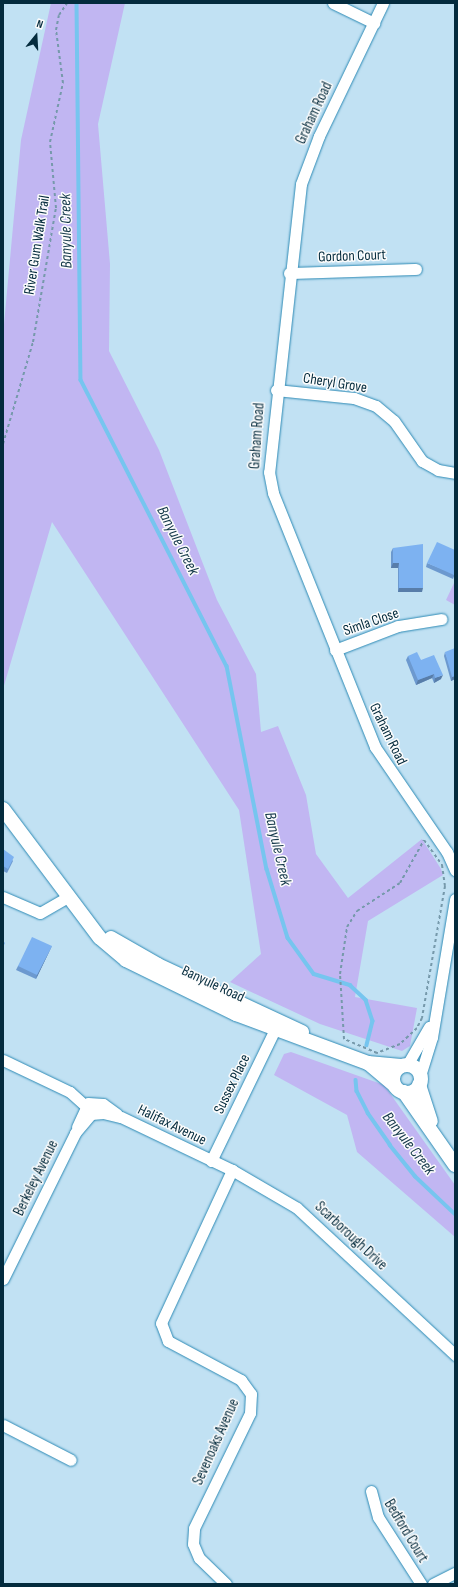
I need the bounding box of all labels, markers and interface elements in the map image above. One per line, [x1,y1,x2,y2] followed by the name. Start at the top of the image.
[16,16,56,56] north arrow
[35,17,45,31] text: N
[292,79,336,147] street label: Graham Road
[20,194,54,296] street label: River Gum Walk Trail
[57,194,77,268] water label: Banyule Creek
[318,246,386,266] street label: Gordon Court
[302,369,368,397] street label: Cheryl Grove
[246,402,268,470] street label: Graham Road
[151,503,203,579] water label: Banyule Creek
[341,604,401,640] street label: Simla Close
[365,700,411,768] street label: Graham Road
[259,810,295,888] water label: Banyule Creek
[179,962,247,1006] street label: Banyule Road
[210,1051,254,1117] street label: Sussex Place
[135,1101,209,1149] street label: Halifax Avenue
[377,1109,439,1179] water label: Banyule Creek
[10,1137,62,1219] street label: Berkeley Avenue
[311,1198,391,1274] street label: Scarborough Drive
[189,1396,243,1488] street label: Sevenoaks Avenue
[380,1496,432,1566] street label: Bedford Court

